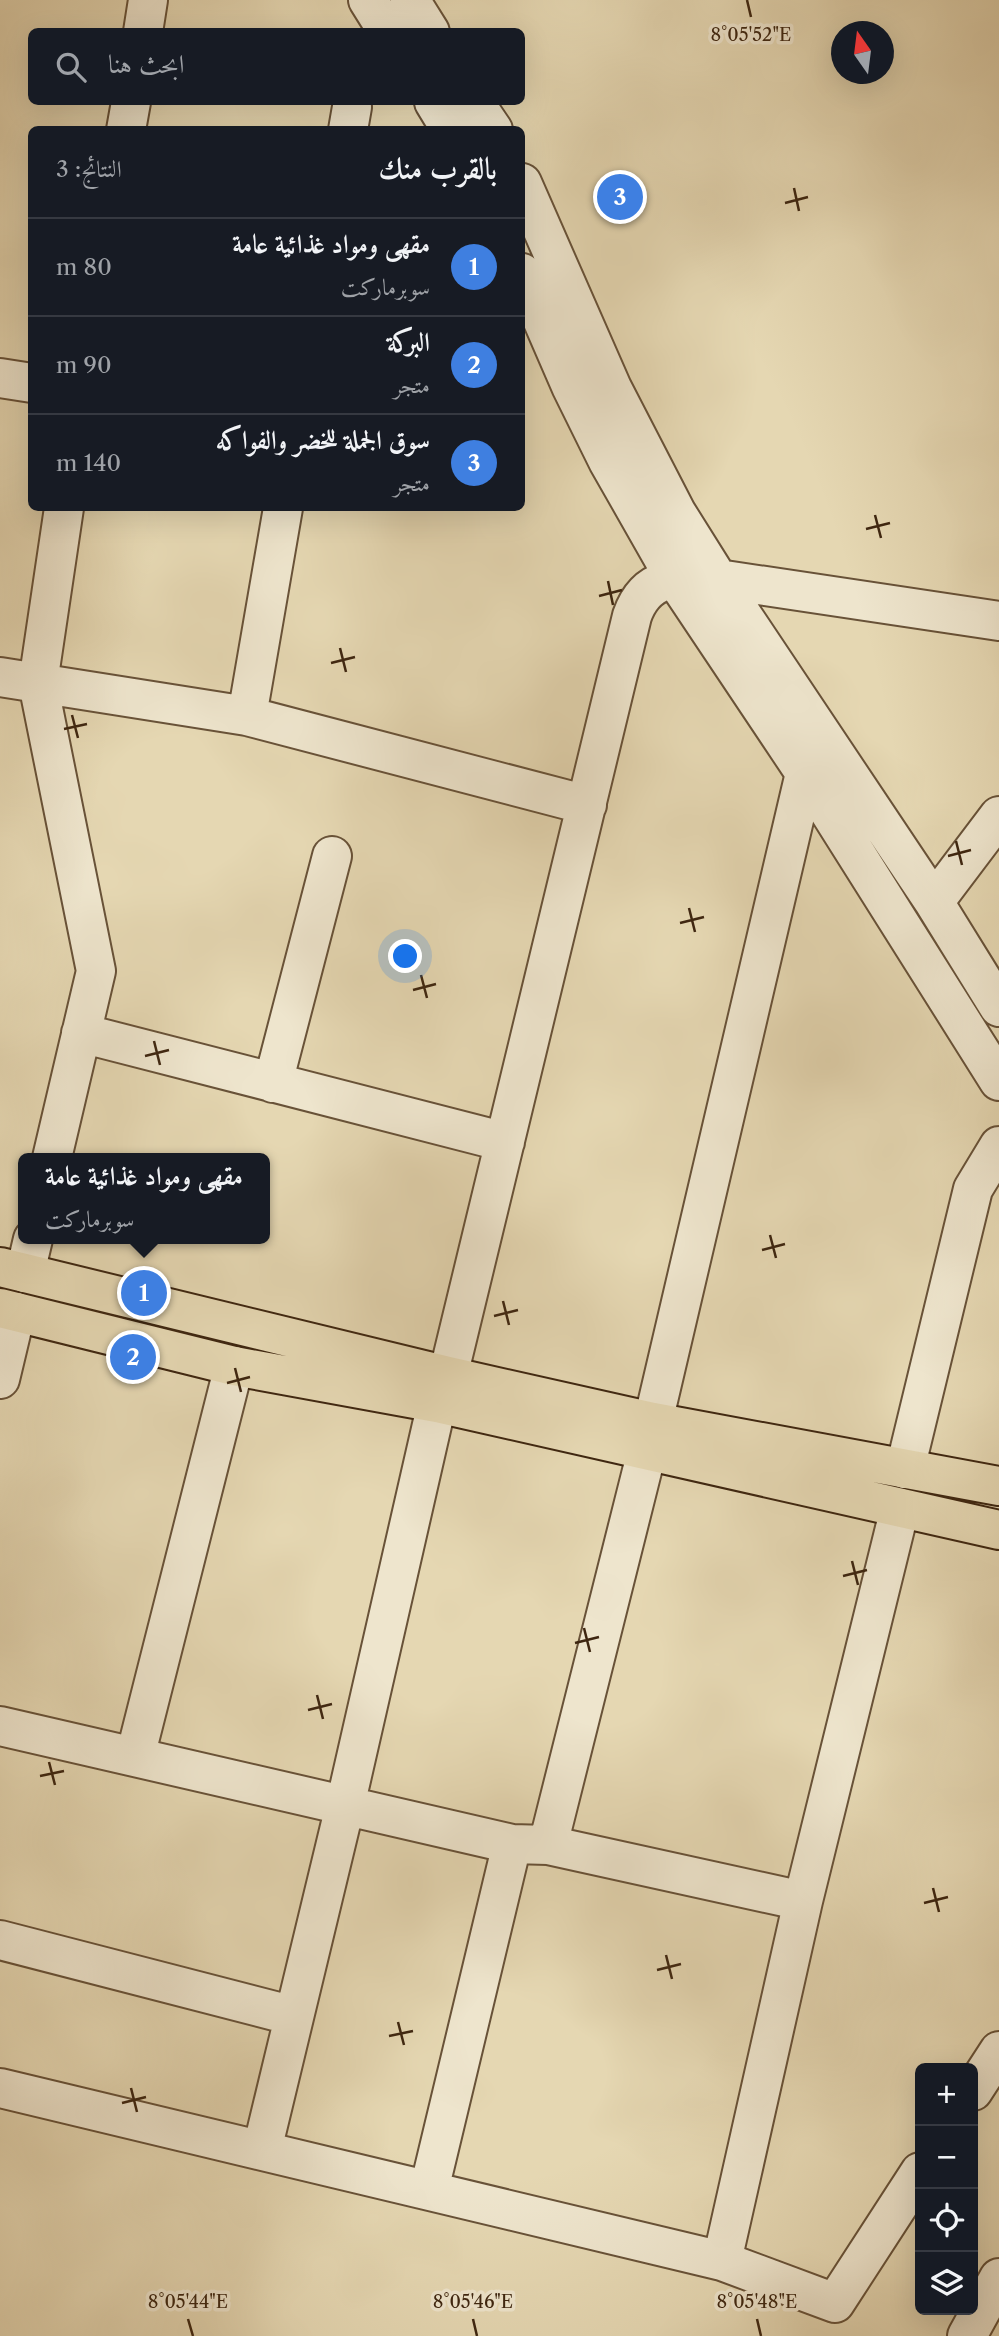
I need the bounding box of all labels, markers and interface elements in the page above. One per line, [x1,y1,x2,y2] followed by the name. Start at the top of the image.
[831,21,894,84] north arrow
[711,24,791,46] text: 8°05'52"E
[28,28,525,105] search box
[52,48,90,86] icon: search
[108,48,184,80] text: ابحث هنا
[379,150,497,187] text: بالقرب منك
[56,155,122,183] text: النتائج: 3
[597,171,643,223] pin: 3
[232,228,430,260] text: مقهى ومواد غذائية عامة
[56,253,112,281] text: 80 m
[469,253,479,281] text: 1
[341,273,430,301] text: سوبرماركت
[387,326,430,358] text: البركة
[56,351,112,379] text: 90 m
[467,351,481,379] text: 2
[394,371,430,399] text: متجر
[216,424,430,456] text: سوق الجملة للخضر والفواكه
[56,449,121,477] text: 140 m
[468,449,481,477] text: 3
[394,469,430,497] text: متجر
[388,939,422,973] your location
[18,1153,270,1244] popup
[45,1160,243,1192] text: مقهى ومواد غذائية عامة
[45,1205,134,1233] text: سوبرماركت
[121,1267,167,1319] pin: 1
[110,1331,156,1383] pin: 2
[915,2063,978,2315] map controls
[915,2063,978,2126] button: +
[915,2126,978,2189] button: −
[915,2189,978,2252] button: locate
[915,2252,978,2315] button: layers
[148,2291,228,2313] text: 8°05'44"E
[433,2291,513,2313] text: 8°05'46"E
[717,2291,797,2313] text: 8°05'48"E

